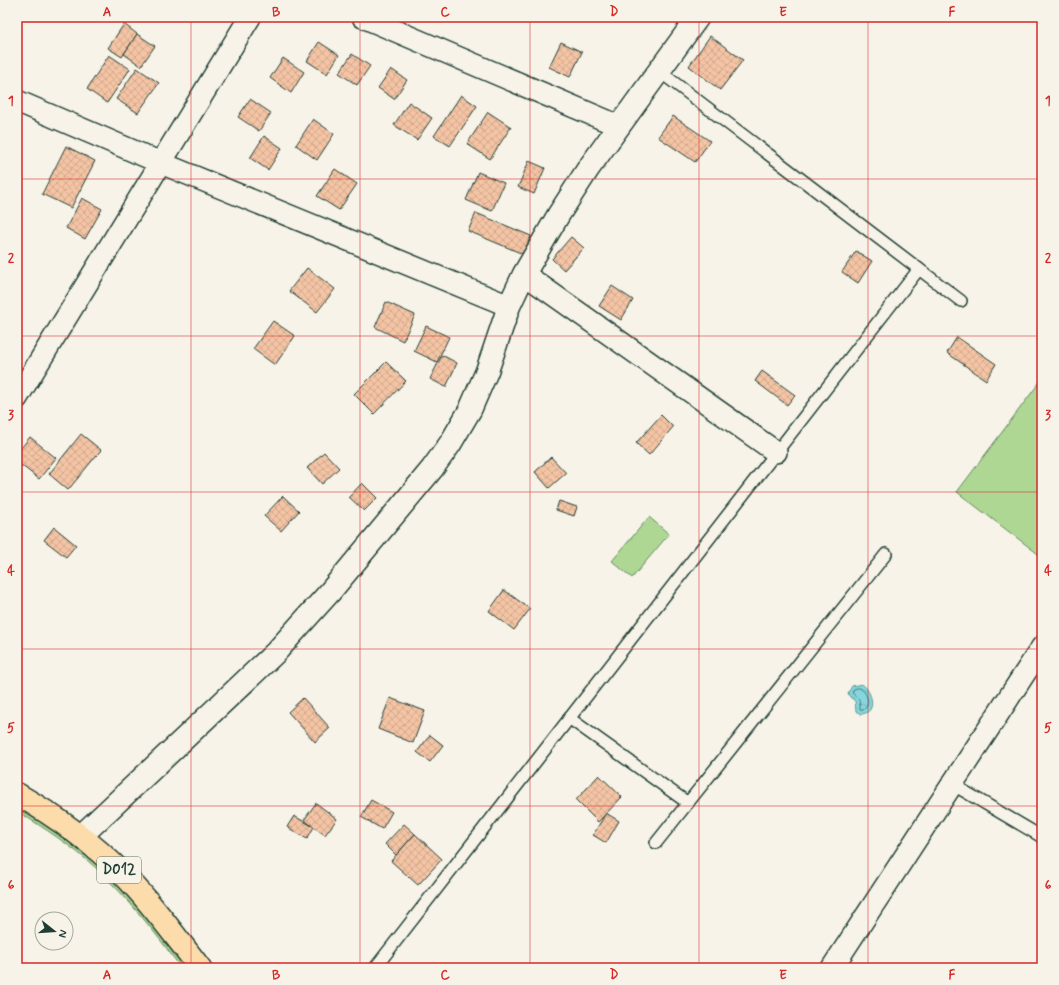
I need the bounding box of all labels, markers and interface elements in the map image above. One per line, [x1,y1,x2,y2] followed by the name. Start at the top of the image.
[103,4,111,21] text: A
[272,4,281,21] text: B
[440,4,450,21] text: C
[610,4,619,21] text: D
[779,4,787,21] text: E
[949,4,956,21] text: F
[8,93,14,110] text: 1
[1045,93,1051,110] text: 1
[8,250,15,267] text: 2
[1045,250,1052,267] text: 2
[8,407,14,424] text: 3
[1045,407,1051,424] text: 3
[7,563,15,580] text: 4
[1044,563,1052,580] text: 4
[7,720,15,737] text: 5
[1044,720,1052,737] text: 5
[97,857,141,883] road number: D012
[8,877,15,894] text: 6
[1045,877,1052,894] text: 6
[34,911,74,951] north arrow
[55,928,70,939] text: N
[103,967,111,984] text: A
[272,967,281,984] text: B
[440,967,450,984] text: C
[610,967,619,984] text: D
[779,967,787,984] text: E
[949,967,956,984] text: F

